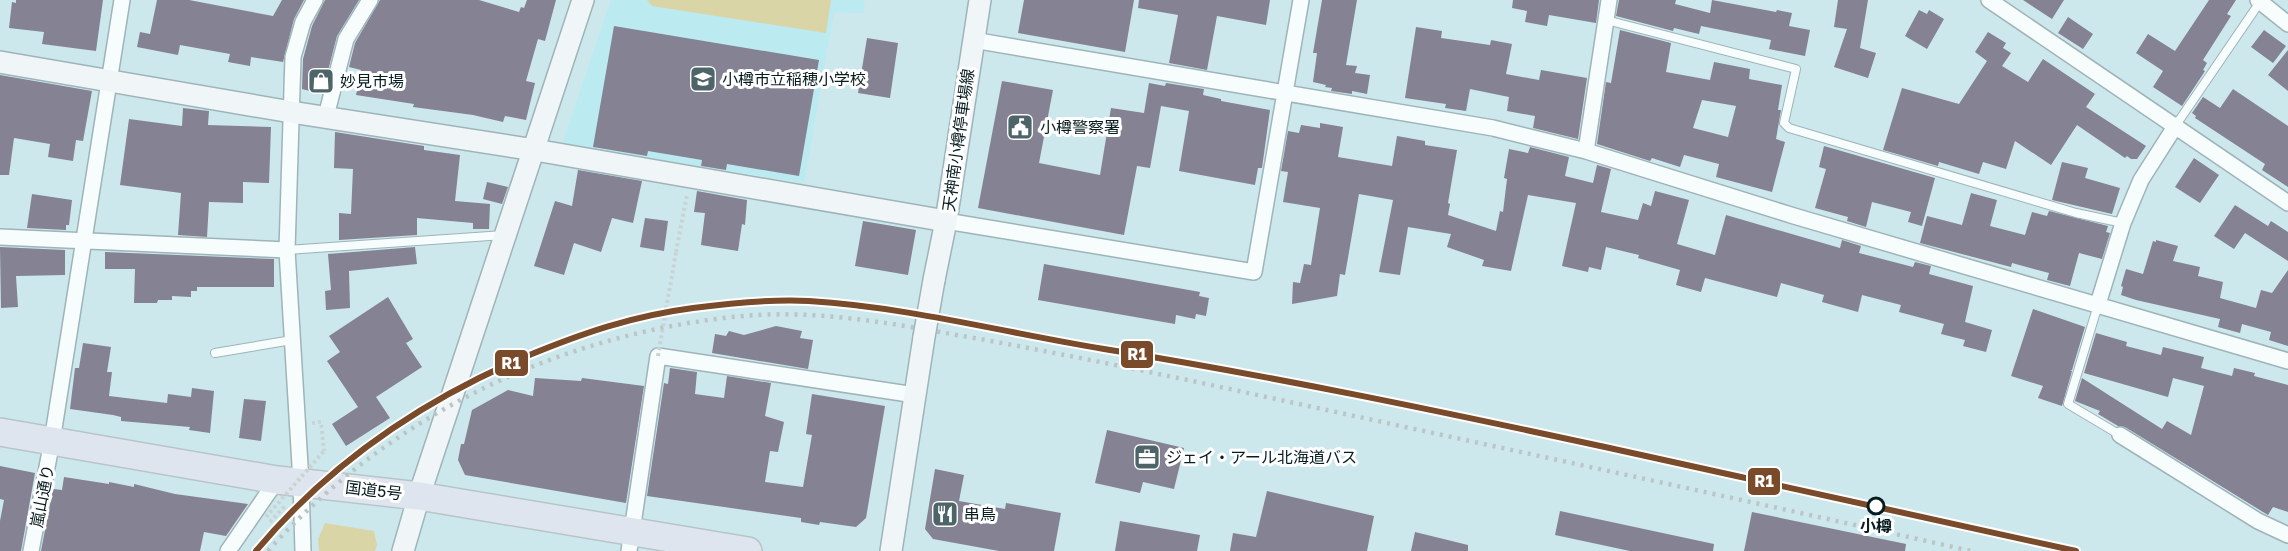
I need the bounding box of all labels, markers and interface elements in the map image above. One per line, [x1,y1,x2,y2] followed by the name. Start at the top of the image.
[688,64,718,94] school or university icon: 小樽市立稲穂小学校
[306,66,336,96] shop icon: 妙見市場
[938,67,978,213] street label: 天神南小樽停車場線
[722,69,866,89] place label: 小樽市立稲穂小学校
[340,71,404,91] place label: 妙見市場
[1005,112,1035,142] public building icon: 小樽警察署
[1040,117,1120,137] place label: 小樽警察署
[1120,340,1154,369] line badge: R1
[1127,344,1147,364] text: R1
[494,349,529,377] line badge: R1
[501,353,521,373] text: R1
[1132,442,1162,472] office icon: ジェイ・アール北海道バス
[1166,447,1357,467] place label: ジェイ・アール北海道バス
[26,463,58,529] street label: 嵐山通り
[1747,467,1781,496] line badge: R1
[1754,471,1774,491] text: R1
[344,477,404,503] street label: 国道5号
[1867,497,1885,515] marker: 小樽
[930,499,960,529] restaurant icon: 串鳥
[964,504,996,524] place label: 串鳥
[1860,516,1892,536] place label: 小樽

